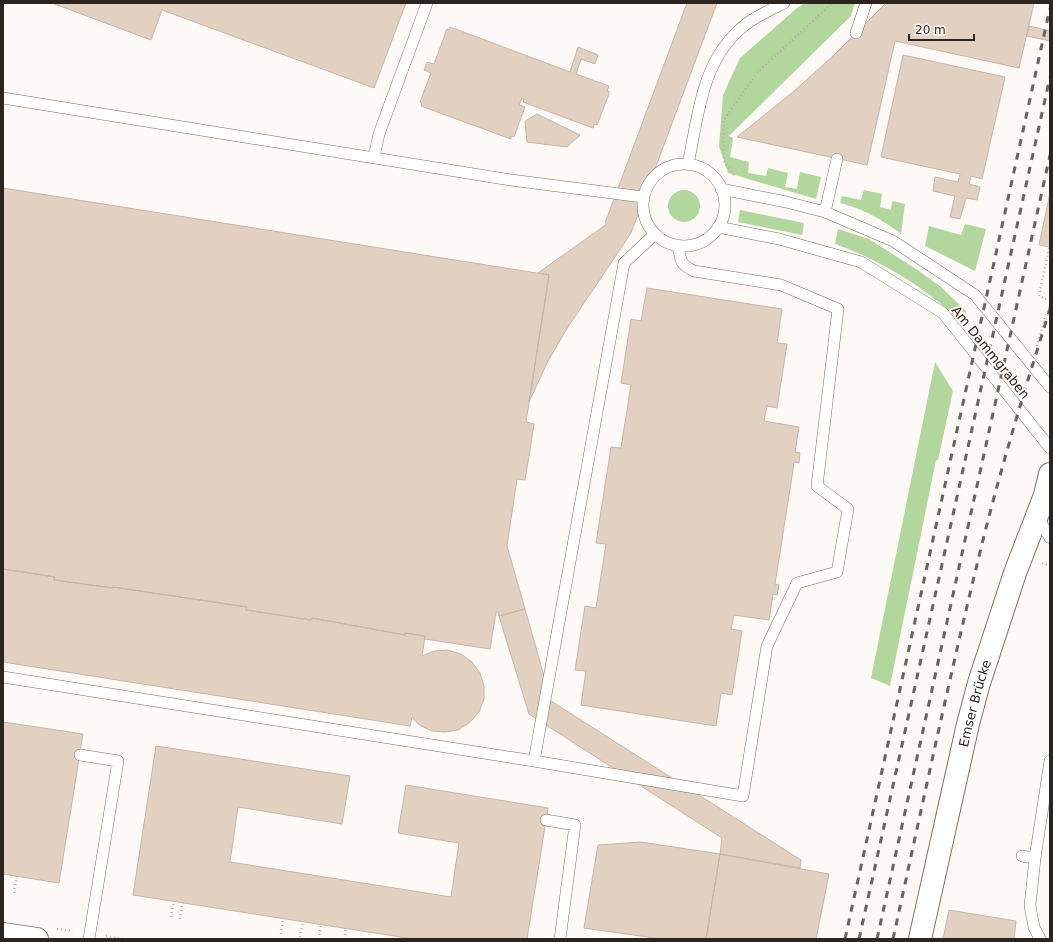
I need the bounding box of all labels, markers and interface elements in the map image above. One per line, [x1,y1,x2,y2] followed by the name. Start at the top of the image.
[909,16,974,42] scale bar
[915,23,946,37] text: 20 m
[949,303,1033,402] street label: Am Dammgraben
[956,658,994,748] street label: Emser Brücke

